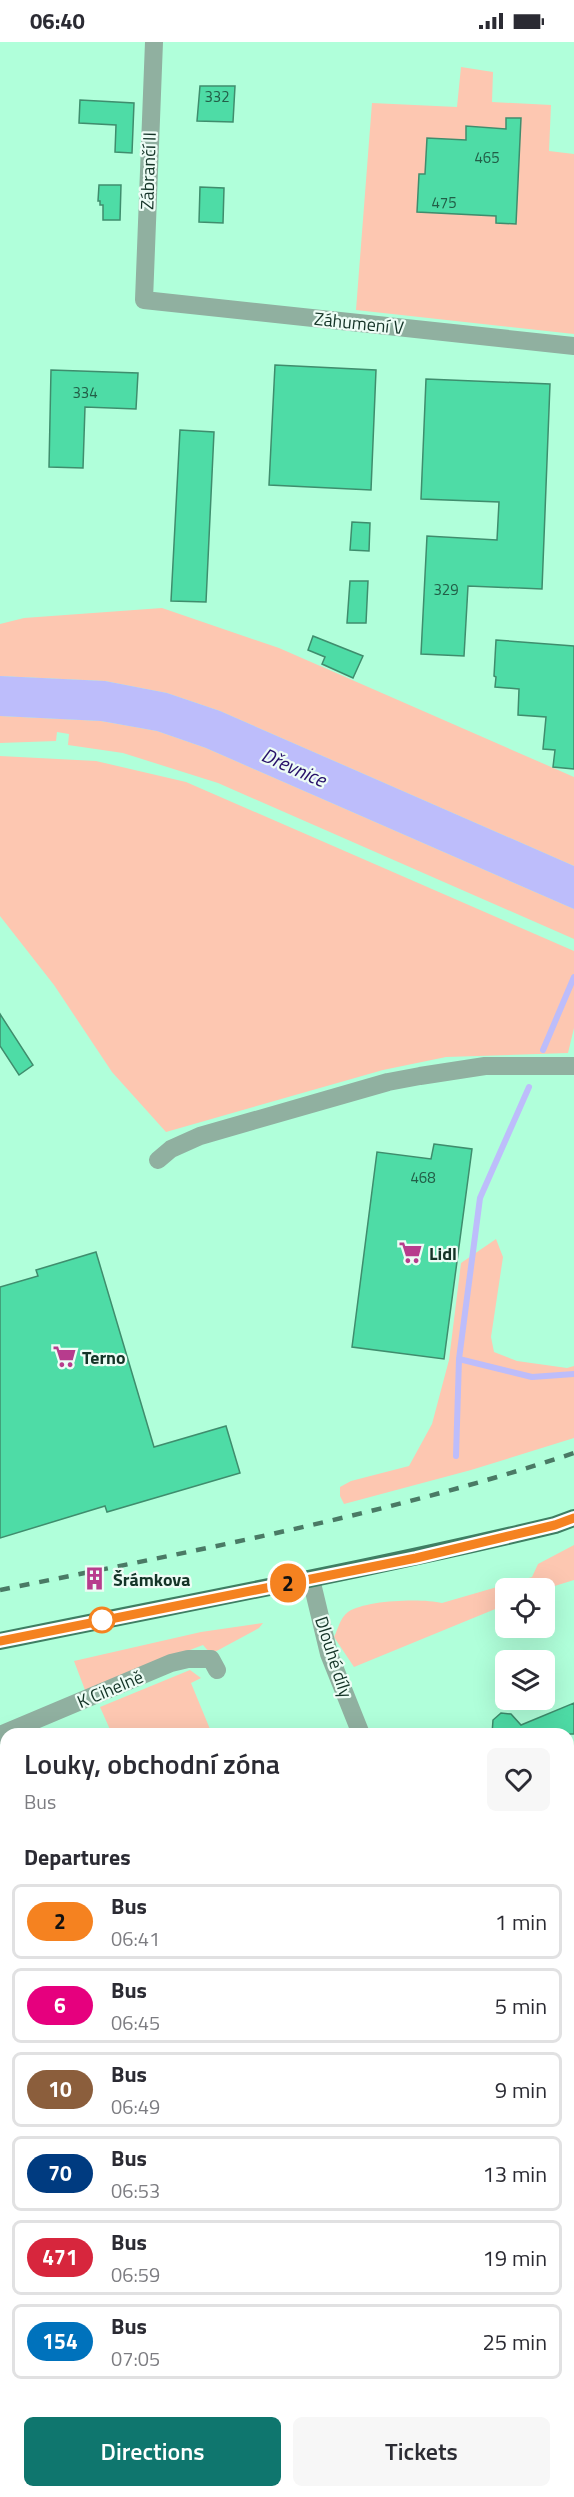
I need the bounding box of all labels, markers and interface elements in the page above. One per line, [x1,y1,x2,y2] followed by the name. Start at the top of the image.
[30,4,85,38] text: 06:40
[204,85,230,108] house number: 332
[133,132,163,210] street label: Zábrančí II
[474,146,500,169] house number: 465
[431,191,457,214] house number: 475
[313,305,406,341] street label: Záhumení V
[72,381,98,404] house number: 334
[433,578,459,601] house number: 329
[257,739,333,796] water label: Dřevnice
[410,1166,436,1189] house number: 468
[398,1240,424,1266] supermarket icon: Lidl
[429,1240,457,1267] place label: Lidl
[51,1344,77,1370] supermarket icon: Terno
[82,1344,126,1371] place label: Terno
[268,1564,308,1602] line badge: 2
[82,1566,108,1592] building icon: Šrámkova
[113,1566,190,1593] place label: Šrámkova
[282,1567,294,1599] text: 2
[495,1578,555,1710] map controls
[495,1578,555,1638] button: locate
[89,1607,115,1633] unlabelled marker
[308,1613,360,1701] street label: Dlouhé díly
[495,1650,555,1710] button: layers
[73,1663,147,1715] street label: K Cihelně
[24,1742,280,1785] text: Louky, obchodní zóna
[487,1748,550,1811] button: heart
[24,1786,56,1817] text: Bus
[24,1840,131,1874] text: Departures
[111,1889,147,1923] text: Bus
[54,1905,66,1937] text: 2
[495,1905,547,1939] text: 1 min
[111,1923,160,1954] text: 06:41
[111,1973,147,2007] text: Bus
[54,1989,66,2021] text: 6
[495,1989,547,2023] text: 5 min
[111,2007,160,2038] text: 06:45
[111,2057,147,2091] text: Bus
[48,2073,72,2105] text: 10
[495,2073,547,2107] text: 9 min
[111,2091,160,2122] text: 06:49
[111,2141,147,2175] text: Bus
[48,2157,72,2189] text: 70
[482,2157,547,2191] text: 13 min
[111,2175,160,2206] text: 06:53
[111,2225,147,2259] text: Bus
[42,2241,78,2273] text: 471
[482,2241,547,2275] text: 19 min
[111,2259,160,2290] text: 06:59
[111,2309,147,2343] text: Bus
[42,2325,78,2357] text: 154
[482,2325,547,2359] text: 25 min
[111,2343,160,2374] text: 07:05
[24,2417,281,2486] button: Directions
[293,2417,550,2486] button: Tickets

